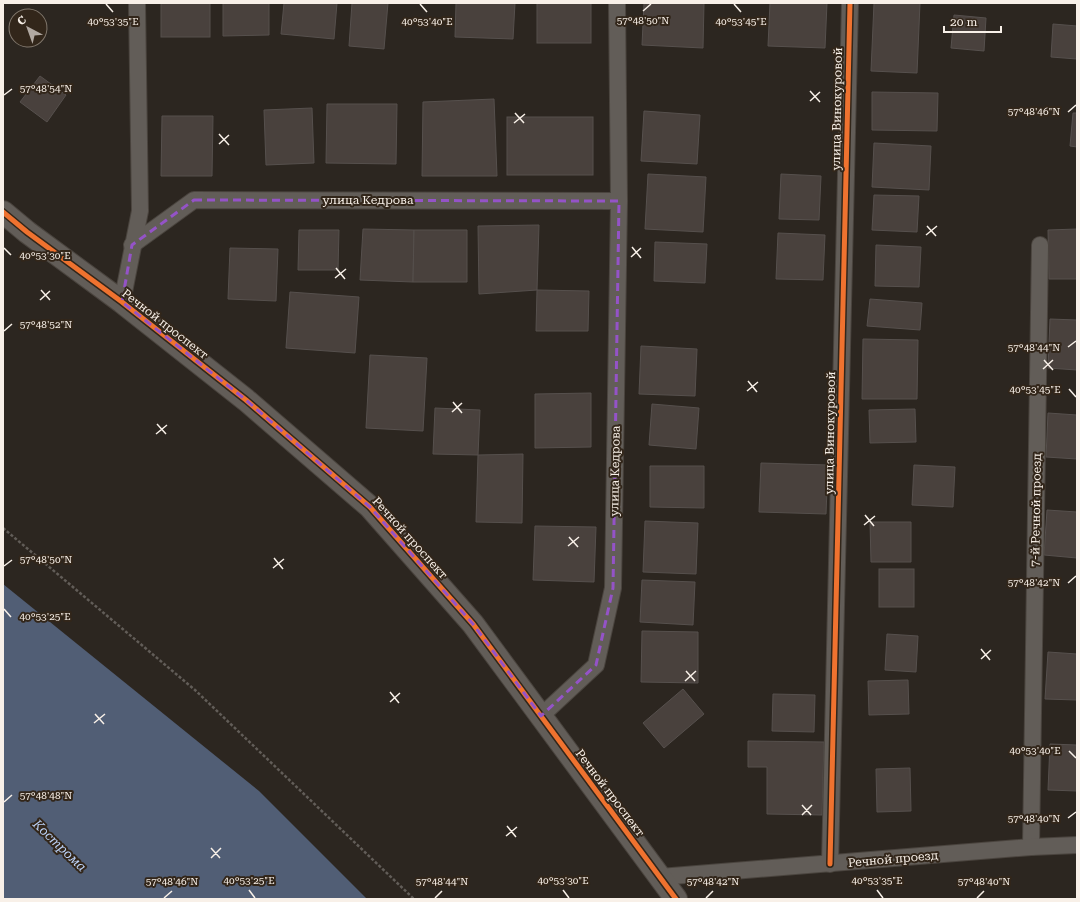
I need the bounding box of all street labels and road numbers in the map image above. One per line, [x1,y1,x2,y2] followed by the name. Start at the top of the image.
[829,47,845,171] street label: улица Винокуровой
[323,193,414,207] street label: улица Кедрова
[119,286,211,362] street label: Речной проспект
[822,371,838,495] street label: улица Винокуровой
[607,425,623,517] street label: улица Кедрова
[1028,453,1044,567] street label: 7-й Речной проезд
[369,494,451,582] street label: Речной проспект
[573,747,647,840] street label: Речной проспект
[847,848,939,870] street label: Речной проезд

